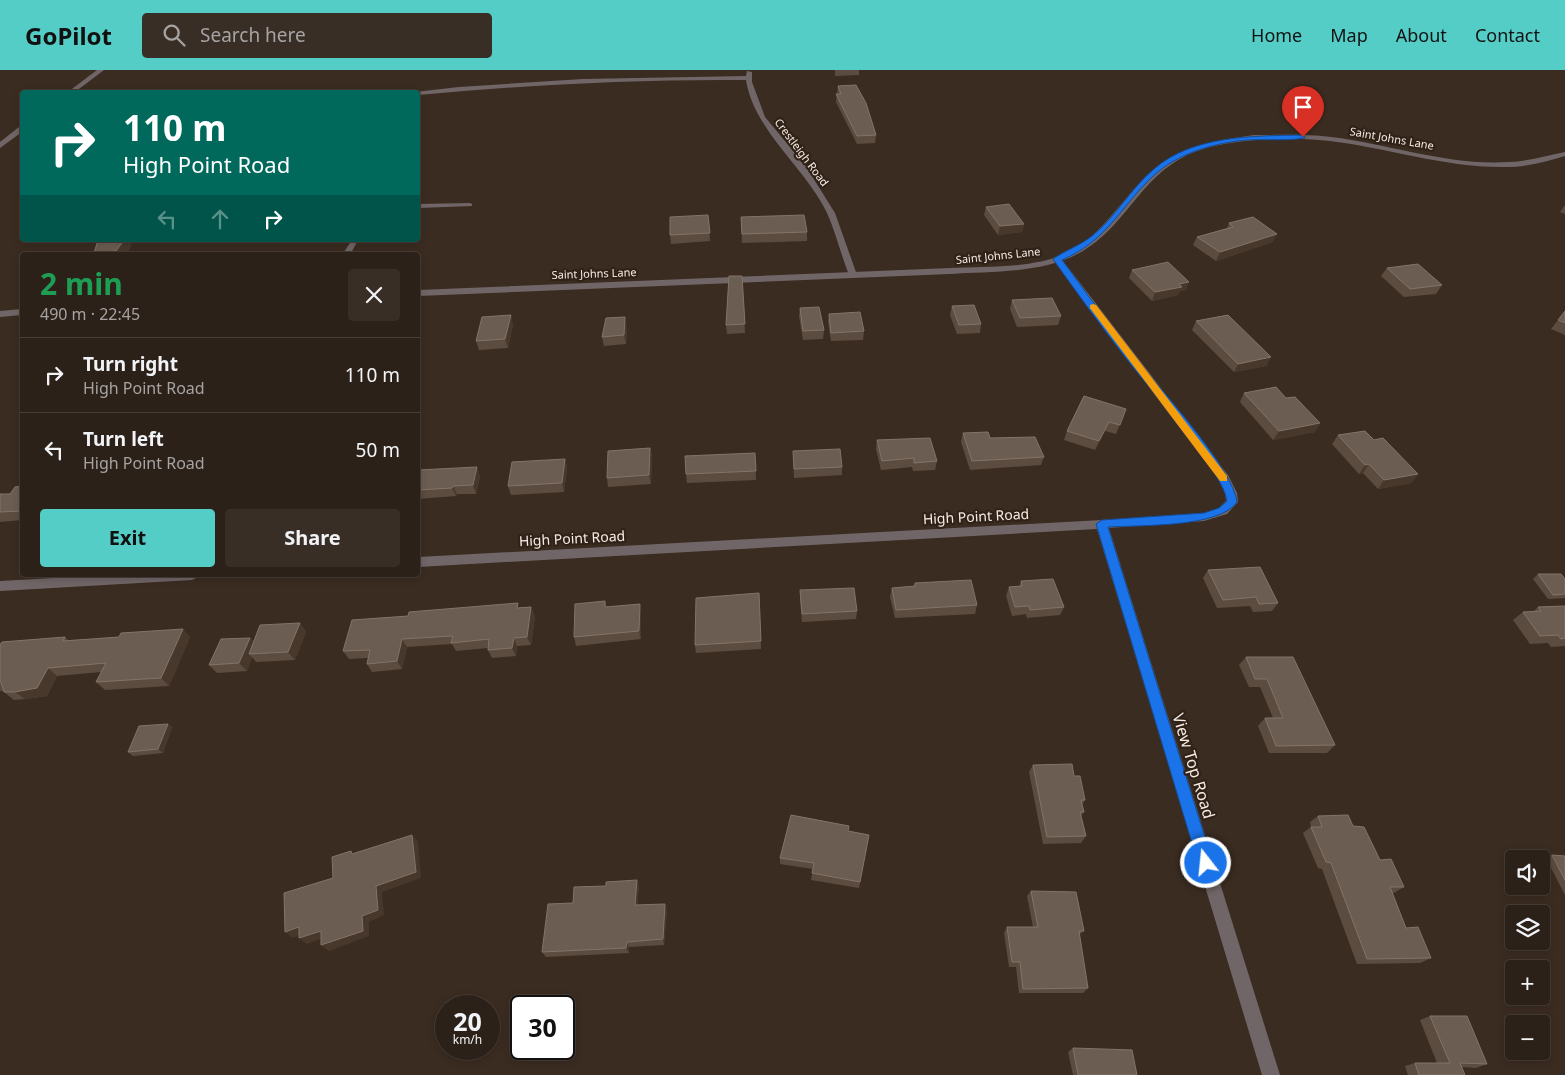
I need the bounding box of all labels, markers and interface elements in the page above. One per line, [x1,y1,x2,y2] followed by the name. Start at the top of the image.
[142,13,492,58] search box
[25,19,112,52] text: GoPilot
[160,21,188,49] icon: search
[200,22,306,48] text: Search here
[1251,23,1302,47] text: Home
[1330,23,1368,47] text: Map
[1396,23,1447,47] text: About
[1475,23,1540,47] text: Contact
[1282,86,1324,137] pin
[1289,93,1317,121] icon: arrive
[123,104,226,151] text: 110 m
[40,110,105,175] icon: right
[771,115,833,189] street label: Crestleigh Road
[1349,123,1435,153] street label: Saint Johns Lane
[123,149,290,179] text: High Point Road
[153,205,181,233] icon: left
[206,205,234,233] icon: ahead
[259,205,287,233] icon: right
[955,243,1041,267] street label: Saint Johns Lane
[40,263,123,304] text: 2 min
[551,264,637,282] street label: Saint Johns Lane
[348,269,400,321] button: close
[40,303,140,325] text: 490 m · 22:45
[83,351,178,377] text: Turn right
[40,361,68,389] icon: right
[345,362,400,388] text: 110 m
[83,377,205,399] text: High Point Road
[83,426,164,452] text: Turn left
[40,436,68,464] icon: left
[356,437,400,463] text: 50 m
[83,452,205,474] text: High Point Road
[922,504,1030,528] street label: High Point Road
[40,509,215,567] button: Exit
[225,509,400,567] button: Share
[518,526,626,550] street label: High Point Road
[1168,711,1220,821] street label: View Top Road
[1179,836,1231,888] position arrow
[1505,850,1550,1060] map controls
[1505,850,1550,895] button: sound
[1505,905,1550,950] button: layers
[1505,960,1550,1005] button: +
[510,995,575,1060] speed limit sign: 30
[453,1004,482,1038] text: 20
[1505,1015,1550,1060] button: −
[453,1031,482,1048] text: km/h

